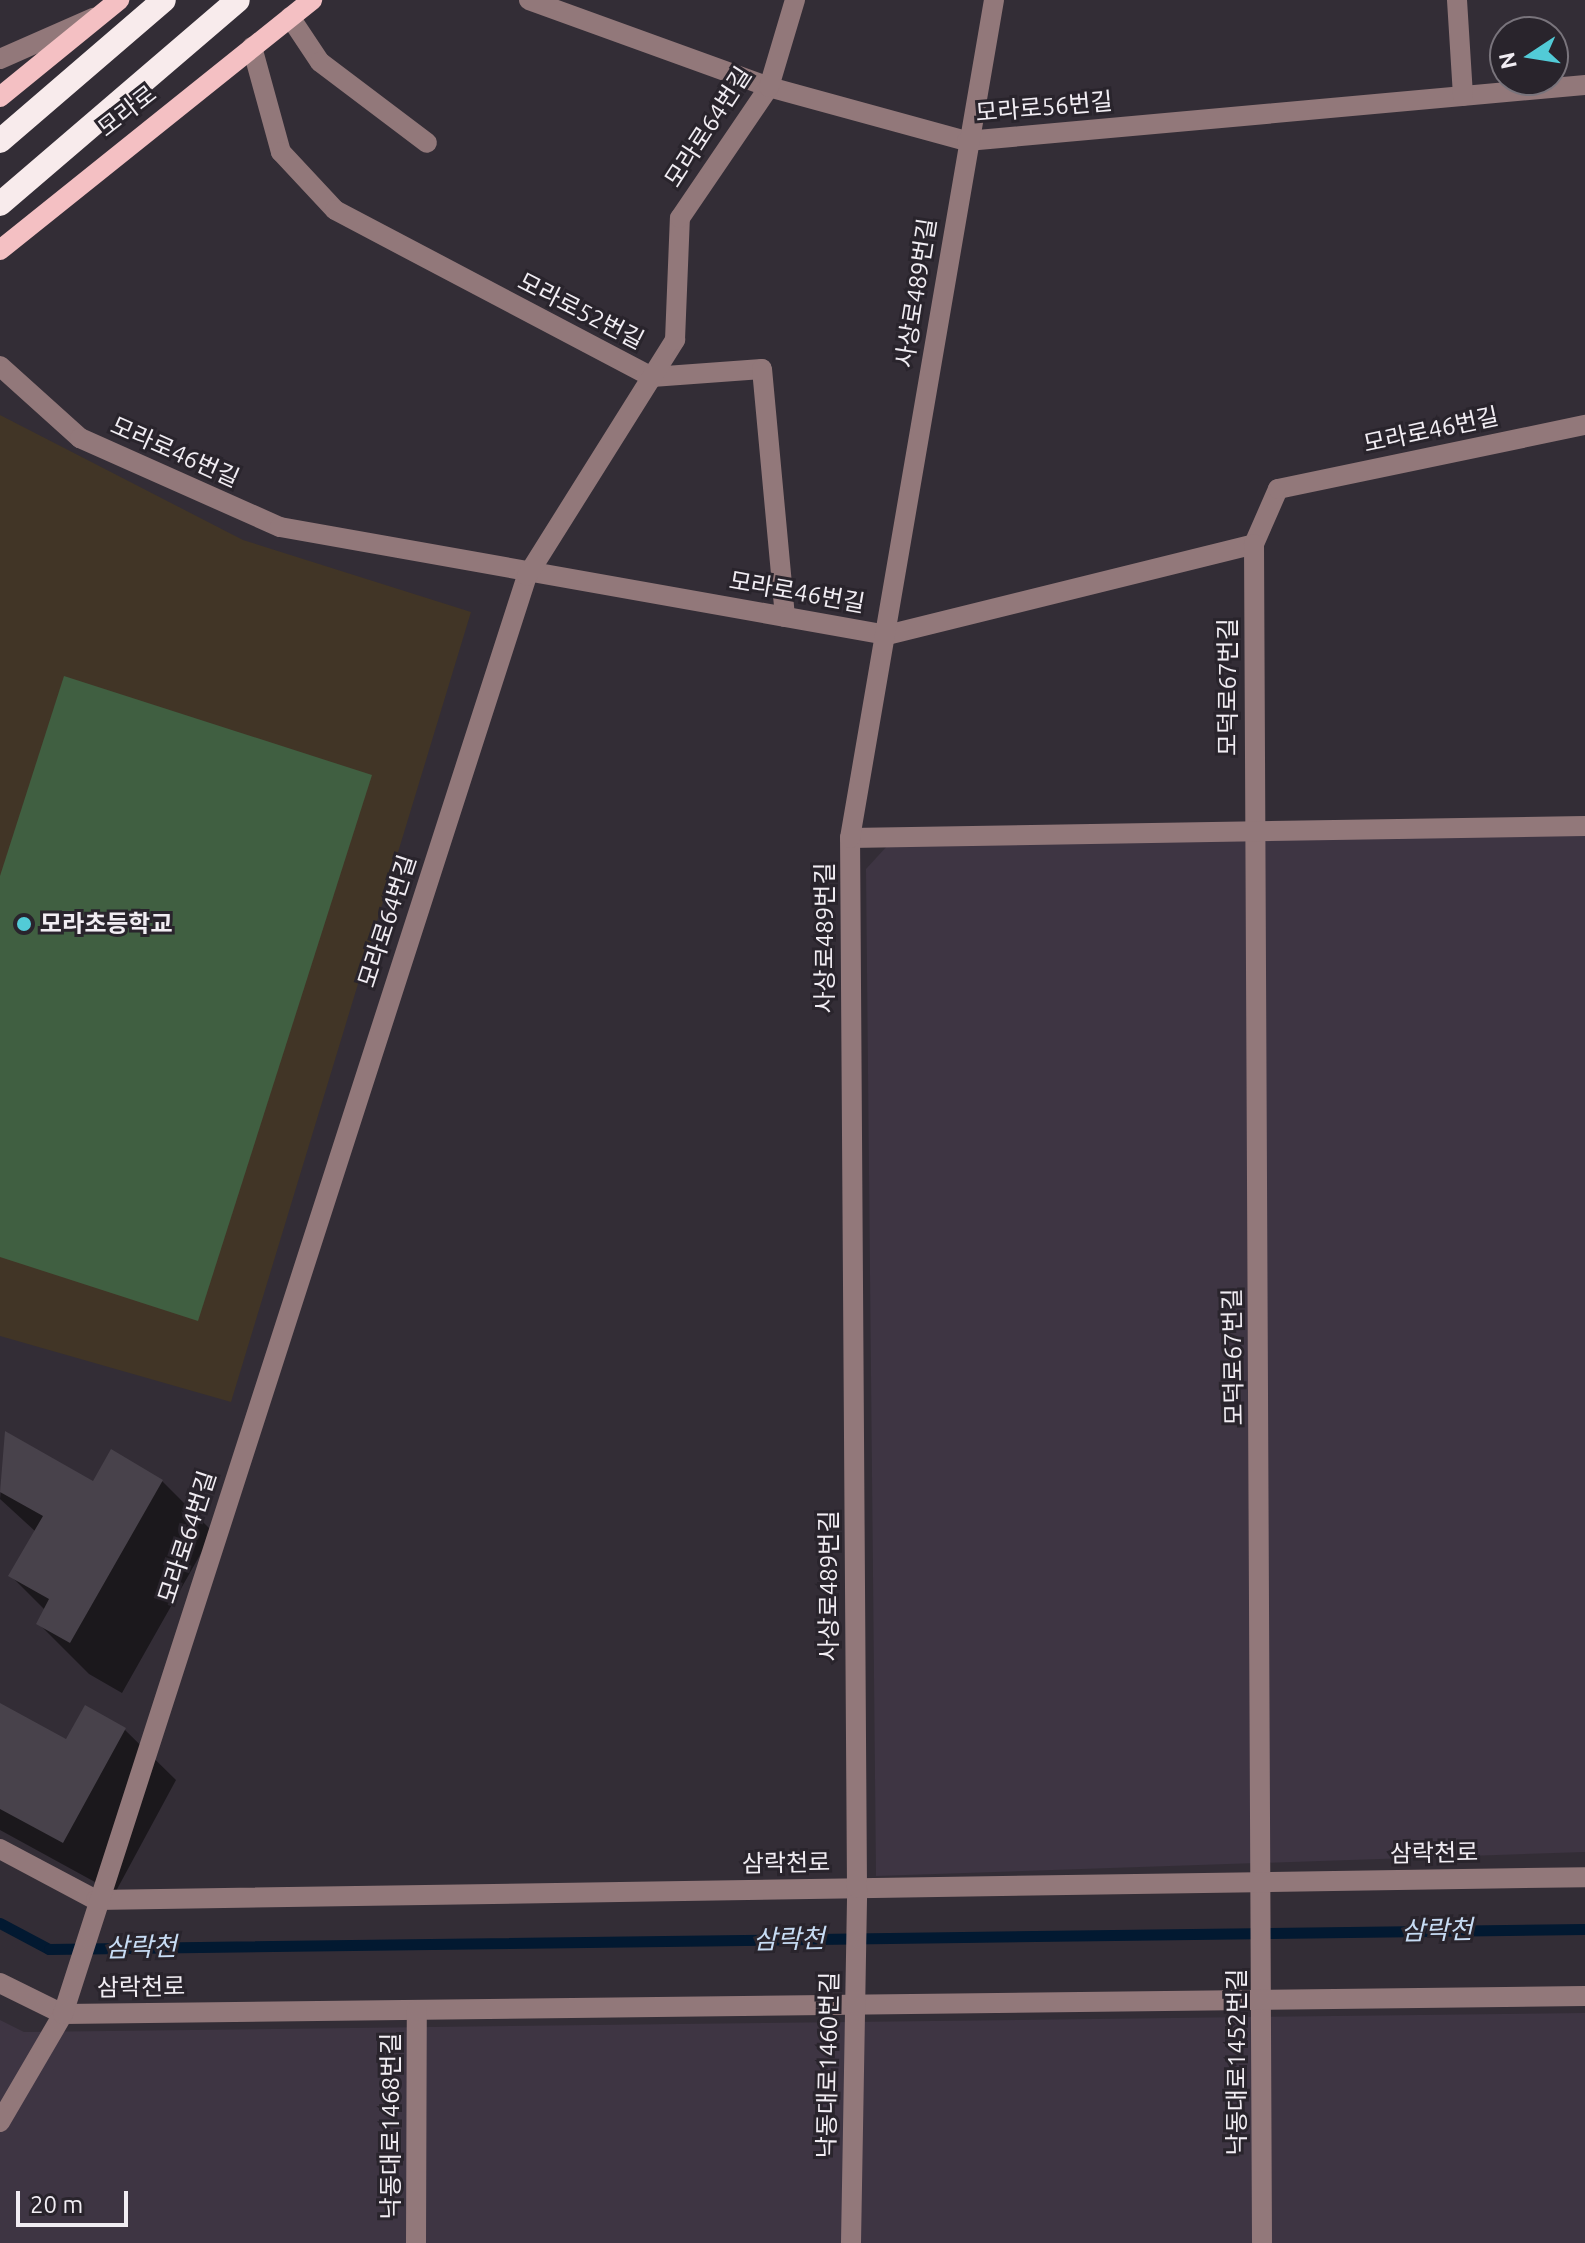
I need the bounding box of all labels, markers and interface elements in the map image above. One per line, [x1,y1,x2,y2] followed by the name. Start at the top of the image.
[1489,16,1569,96] north arrow
[1493,50,1521,71] text: N
[658,62,758,192] street label: 모라로64번길
[92,79,162,143] street label: 모라로
[974,87,1114,127] street label: 모라로56번길
[890,216,942,370] street label: 사상로489번길
[513,267,649,355] street label: 모라로52번길
[1361,402,1501,458] street label: 모라로46번길
[106,411,244,493] street label: 모라로46번길
[727,566,867,618] street label: 모라로46번길
[1214,618,1242,756] street label: 모덕로67번길
[352,851,422,991] street label: 모라로64번길
[811,862,839,1014] street label: 사상로489번길
[40,910,172,938] place label: 모라초등학교
[15,915,33,933] marker: 모라초등학교
[1217,1288,1249,1426] street label: 모덕로67번길
[152,1467,222,1607] street label: 모라로64번길
[815,1510,843,1662] street label: 사상로489번길
[1390,1838,1478,1868] street label: 삼락천로
[742,1848,830,1878] street label: 삼락천로
[1401,1914,1473,1946] water label: 삼락천
[753,1923,825,1955] water label: 삼락천
[105,1931,177,1963] water label: 삼락천
[1223,1969,1251,2155] street label: 낙동대로1452번길
[812,1971,844,2159] street label: 낙동대로1460번길
[97,1972,185,2002] street label: 삼락천로
[377,2033,405,2219] street label: 낙동대로1468번길
[20,2175,132,2225] scale bar
[30,2191,83,2218] text: 20 m

